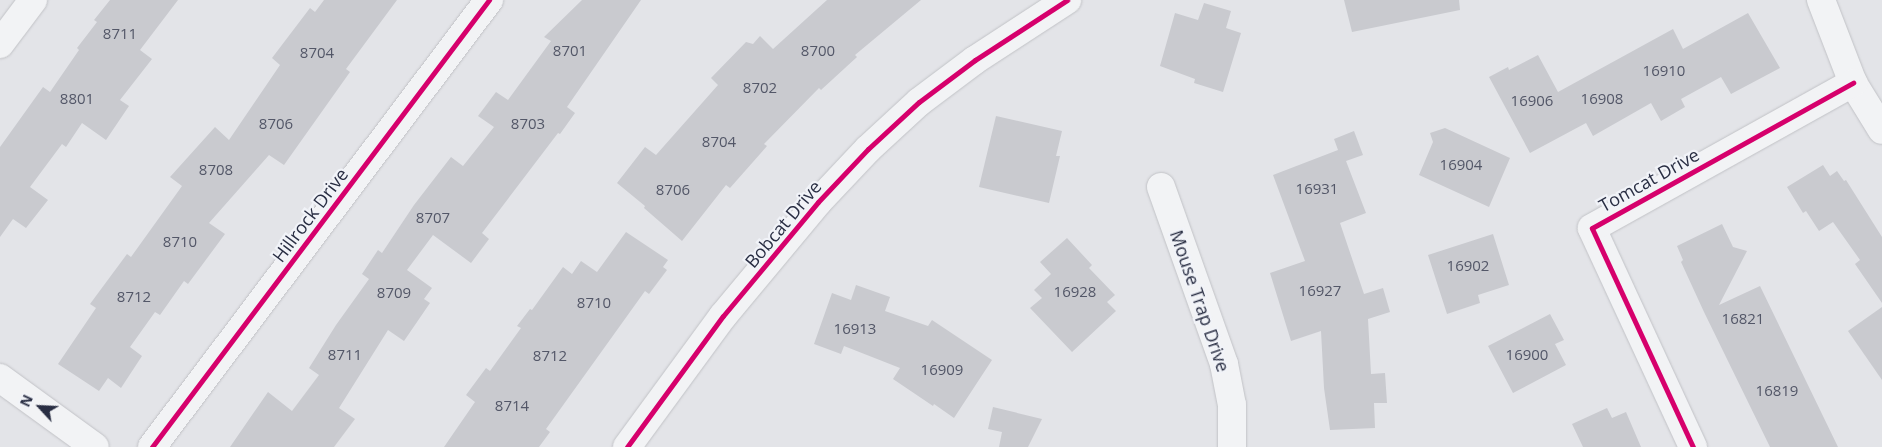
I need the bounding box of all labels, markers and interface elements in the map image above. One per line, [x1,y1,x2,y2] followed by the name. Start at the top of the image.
[103,25,137,43] house number: 8711
[553,42,587,60] house number: 8701
[801,42,835,60] house number: 8700
[300,44,334,62] house number: 8704
[1643,62,1685,80] house number: 16910
[743,79,777,97] house number: 8702
[60,90,94,108] house number: 8801
[1581,90,1623,108] house number: 16908
[1511,92,1553,110] house number: 16906
[259,115,293,133] house number: 8706
[511,115,545,133] house number: 8703
[702,133,736,151] house number: 8704
[1595,144,1703,216] street label: Tomcat Drive
[1440,156,1482,174] house number: 16904
[199,161,233,179] house number: 8708
[268,164,352,266] street label: Hillrock Drive
[740,176,826,272] street label: Bobcat Drive
[1296,180,1338,198] house number: 16931
[656,181,690,199] house number: 8706
[416,209,450,227] house number: 8707
[1166,227,1234,375] street label: Mouse Trap Drive
[163,233,197,251] house number: 8710
[1447,257,1489,275] house number: 16902
[1299,282,1341,300] house number: 16927
[1054,283,1096,301] house number: 16928
[377,284,411,302] house number: 8709
[117,288,151,306] house number: 8712
[577,294,611,312] house number: 8710
[1722,310,1764,328] house number: 16821
[834,320,876,338] house number: 16913
[328,346,362,364] house number: 8711
[1506,346,1548,364] house number: 16900
[533,347,567,365] house number: 8712
[921,361,963,379] house number: 16909
[15,382,65,432] north arrow
[1756,382,1798,400] house number: 16819
[15,391,37,410] text: N
[495,397,529,415] house number: 8714

